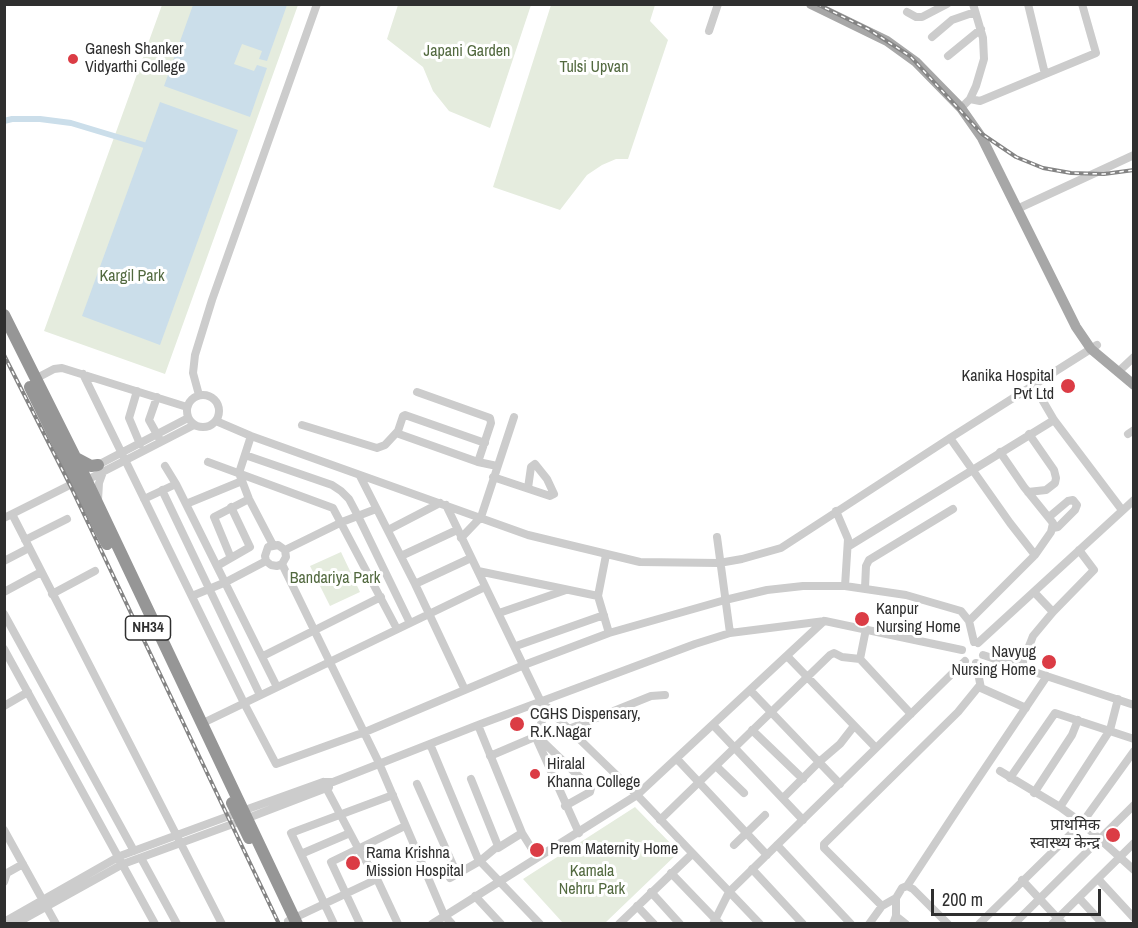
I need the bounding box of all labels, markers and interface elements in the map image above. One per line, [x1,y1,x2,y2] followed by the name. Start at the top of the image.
[85,40,185,78] place label: Ganesh Shanker Vidyarthi College
[424,42,510,62] park label: Japani Garden
[66,52,80,66] marker: Ganesh Shanker Vidyarthi College
[560,58,628,78] park label: Tulsi Upvan
[100,267,164,287] park label: Kargil Park
[961,367,1054,405] place label: Kanika Hospital Pvt Ltd
[1059,377,1077,395] marker: Kanika Hospital Pvt Ltd
[290,569,380,589] park label: Bandariya Park
[876,600,961,638] place label: Kanpur Nursing Home
[853,610,871,628] marker: Kanpur Nursing Home
[126,616,170,640] road number: NH34
[951,643,1036,681] place label: Navyug Nursing Home
[1040,653,1058,671] marker: Navyug Nursing Home
[530,705,641,743] place label: CGHS Dispensary, R.K.Nagar
[508,715,526,733] marker: CGHS Dispensary, R.K.Nagar
[547,755,640,793] place label: Hiralal Khanna College
[528,767,542,781] marker: Hiralal Khanna College
[1030,816,1100,854] place label: प्राथमिक स्वास्थ्य केन्द्र
[1104,826,1122,844] marker: प्राथमिक स्वास्थ्य केन्द्र
[550,840,678,860] place label: Prem Maternity Home
[528,841,546,859] marker: Prem Maternity Home
[366,844,464,882] place label: Rama Krishna Mission Hospital
[344,854,362,872] marker: Rama Krishna Mission Hospital
[559,862,625,900] park label: Kamala Nehru Park
[934,877,1104,915] scale bar
[942,887,983,912] text: 200 m

